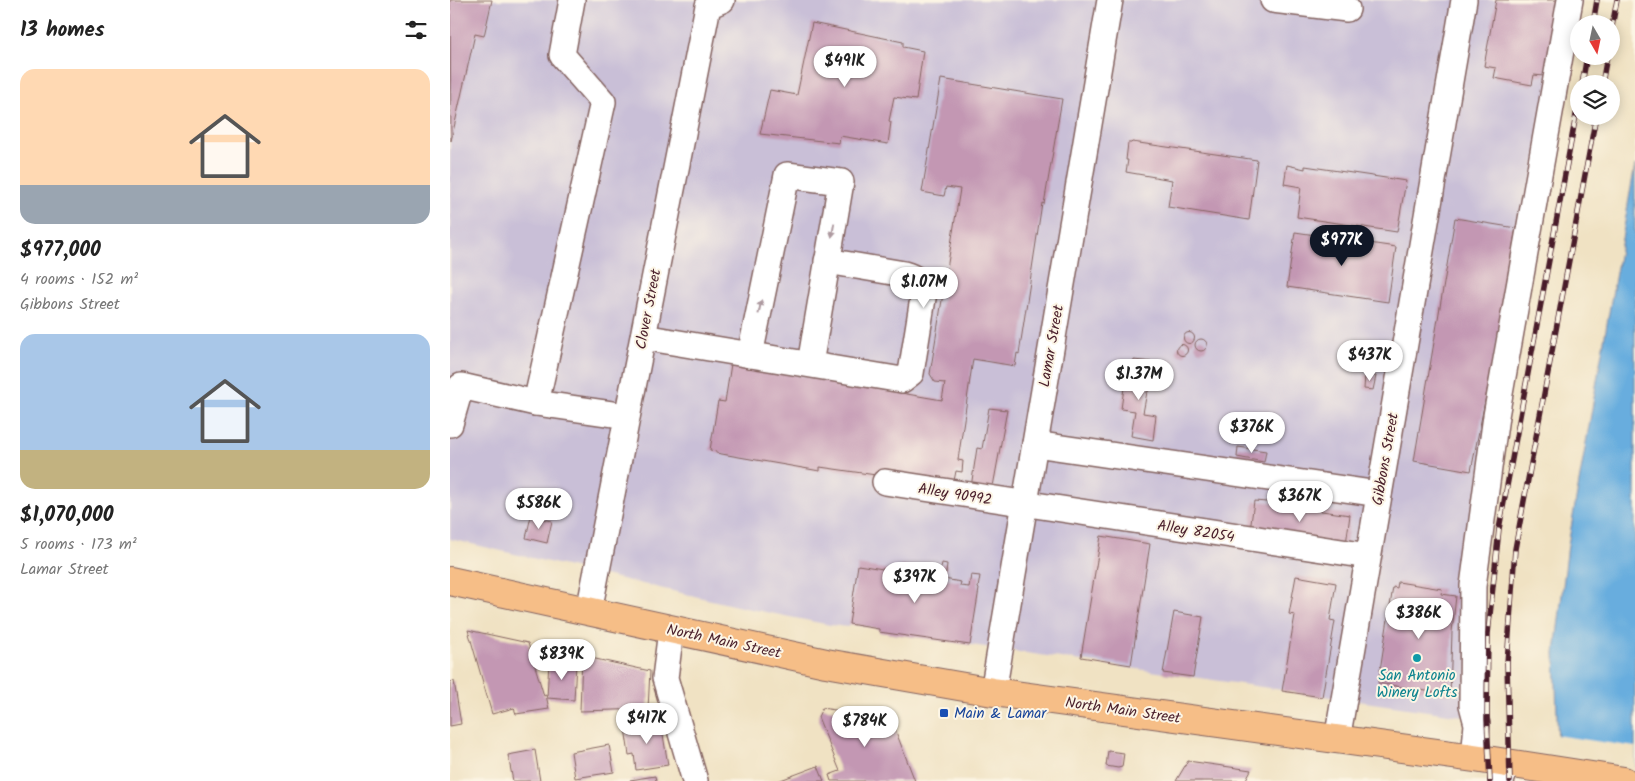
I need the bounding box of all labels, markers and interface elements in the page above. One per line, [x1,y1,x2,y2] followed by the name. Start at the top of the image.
[20,14,105,47] text: 13 homes
[1570,15,1620,65] north arrow
[1570,15,1620,125] map controls
[402,16,430,44] icon: filters
[810,46,880,88] pin: $491K
[825,49,865,74] text: $491K
[1570,75,1620,125] button: layers
[180,101,270,191] icon: home
[828,222,836,238] one-way arrow
[1307,224,1377,267] pin: $977K
[1321,228,1363,253] text: $977K
[20,234,101,267] text: $977,000
[883,266,965,309] pin: $1.07M
[20,267,138,292] text: 4 rooms · 152 m²
[629,267,669,352] street label: Clover Street
[901,270,947,295] text: $1.07M
[20,292,120,317] text: Gibbons Street
[756,299,764,315] one-way arrow
[1033,303,1071,389] street label: Lamar Street
[1335,340,1405,382] pin: $437K
[1348,343,1392,368] text: $437K
[1098,358,1180,401] pin: $1.37M
[1116,362,1162,387] text: $1.37M
[180,366,270,456] icon: home
[1366,411,1406,507] street label: Gibbons Street
[1217,412,1287,454] pin: $376K
[1230,415,1274,440] text: $376K
[916,477,993,513] street label: Alley 90992
[1265,480,1335,523] pin: $367K
[1278,484,1322,509] text: $367K
[504,488,574,530] pin: $586K
[516,491,562,516] text: $586K
[20,499,114,532] text: $1,070,000
[1156,514,1236,550] street label: Alley 82054
[20,532,137,557] text: 5 rooms · 173 m²
[20,557,109,582] text: Lamar Street
[880,562,950,604] pin: $397K
[893,565,937,590] text: $397K
[1384,598,1454,640] pin: $386K
[1396,601,1442,626] text: $386K
[664,618,783,666] street label: North Main Street
[527,638,597,681] pin: $839K
[539,642,585,667] text: $839K
[1411,652,1423,664] marker: San Antonio Winery Lofts
[1377,664,1458,705] place label: San Antonio Winery Lofts
[1064,691,1182,731] street label: North Main Street
[612,702,682,745] pin: $417K
[954,702,1047,726] place label: Main & Lamar
[627,706,667,731] text: $417K
[830,706,900,748] pin: $784K
[938,707,950,719] marker: Main & Lamar
[843,709,887,734] text: $784K

